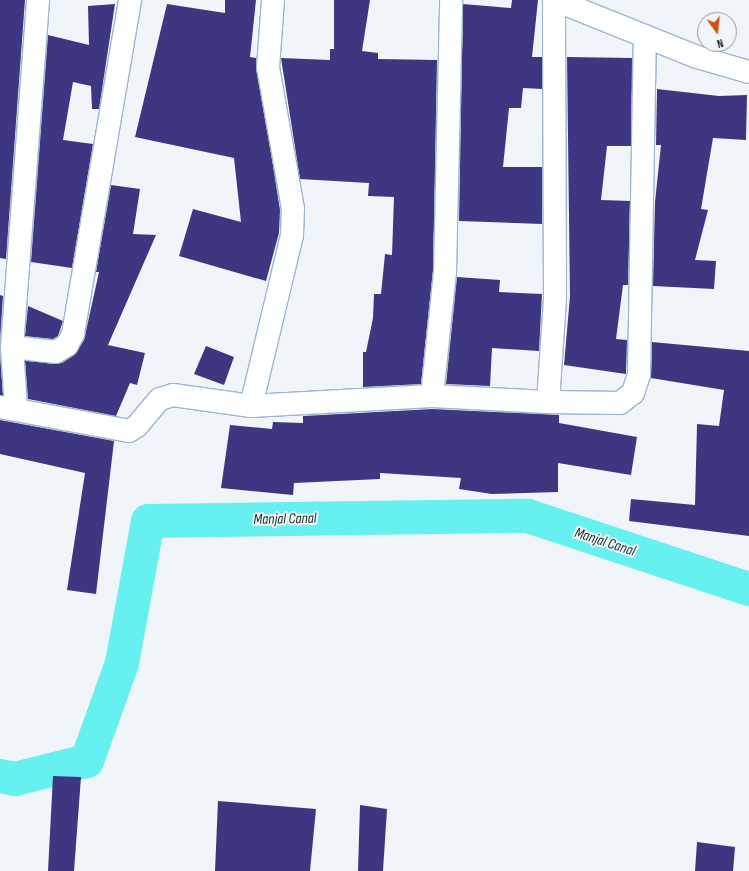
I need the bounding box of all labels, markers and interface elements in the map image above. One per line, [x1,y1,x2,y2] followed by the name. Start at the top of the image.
[697,12,737,52] north arrow
[715,36,724,50] text: N
[253,509,317,529] water label: Manjal Canal
[572,524,638,560] water label: Manjal Canal

